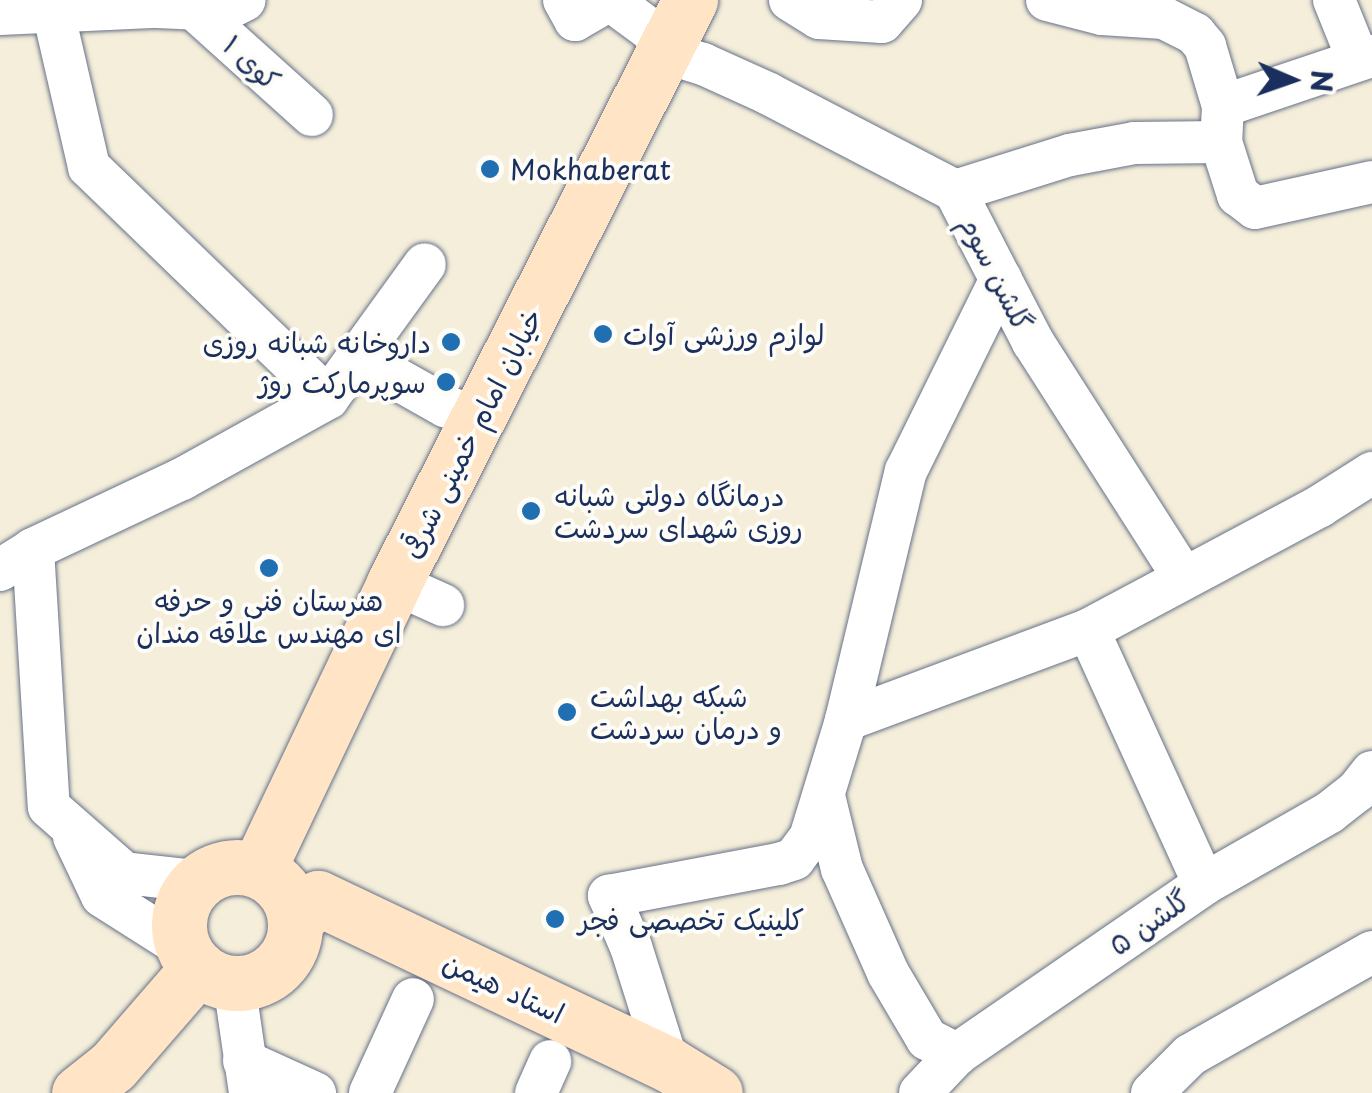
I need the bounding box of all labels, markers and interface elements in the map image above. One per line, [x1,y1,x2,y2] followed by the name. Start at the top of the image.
[217,28,287,96] street label: کوی ۱
[1242,30,1342,130] north arrow
[1301,69,1344,93] text: N
[510,152,671,186] place label: Mokhaberat
[479,158,501,180] marker: Mokhaberat
[954,210,1040,336] street label: گلشن سوم
[393,302,549,564] street label: خیابان امام خمینی شرقی
[623,317,825,351] place label: لوازم ورزشی آوات
[592,323,614,345] marker: لوازم ورزشی آوات
[203,325,431,359] place label: داروخانه شبانه روزی
[440,331,462,353] marker: داروخانه شبانه روزی
[258,365,426,399] place label: سوپرمارکت روژ
[435,371,457,393] marker: سوپرمارکت روژ
[554,478,803,544] place label: درمانگاه دولتی شبانه روزی شهدای سردشت
[518,498,544,524] marker: درمانگاه دولتی شبانه روزی شهدای سردشت
[258,557,280,579] marker: هنرستان فنی و حرفه ای مهندس علاقه مندان
[136,583,402,649] place label: هنرستان فنی و حرفه ای مهندس علاقه مندان
[590,679,782,745] place label: شبکه بهداشت و درمان سردشت
[554,699,580,725] marker: شبکه بهداشت و درمان سردشت
[1102,882,1196,962] street label: گلشن ۵
[578,902,804,936] place label: کلینیک تخصصی فجر
[542,906,568,932] marker: کلینیک تخصصی فجر
[438,944,570,1030] street label: استاد هیمن

